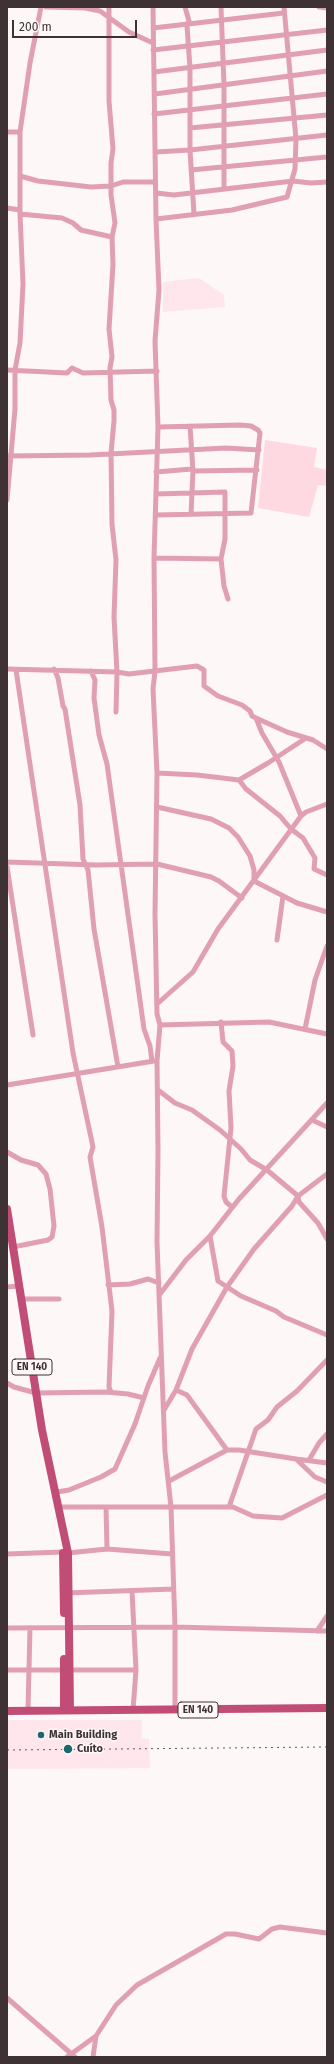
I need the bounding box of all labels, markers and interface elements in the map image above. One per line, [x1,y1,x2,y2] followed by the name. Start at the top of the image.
[14,12,139,38] scale bar
[19,20,52,34] text: 200 m
[12,1359,52,1375] road number: EN 140
[178,1702,218,1718] road number: EN 140
[49,1728,117,1742] place label: Main Building
[36,1730,46,1740] marker: Main Building
[77,1742,103,1756] place label: Cuíto
[62,1743,74,1755] marker: Cuíto

